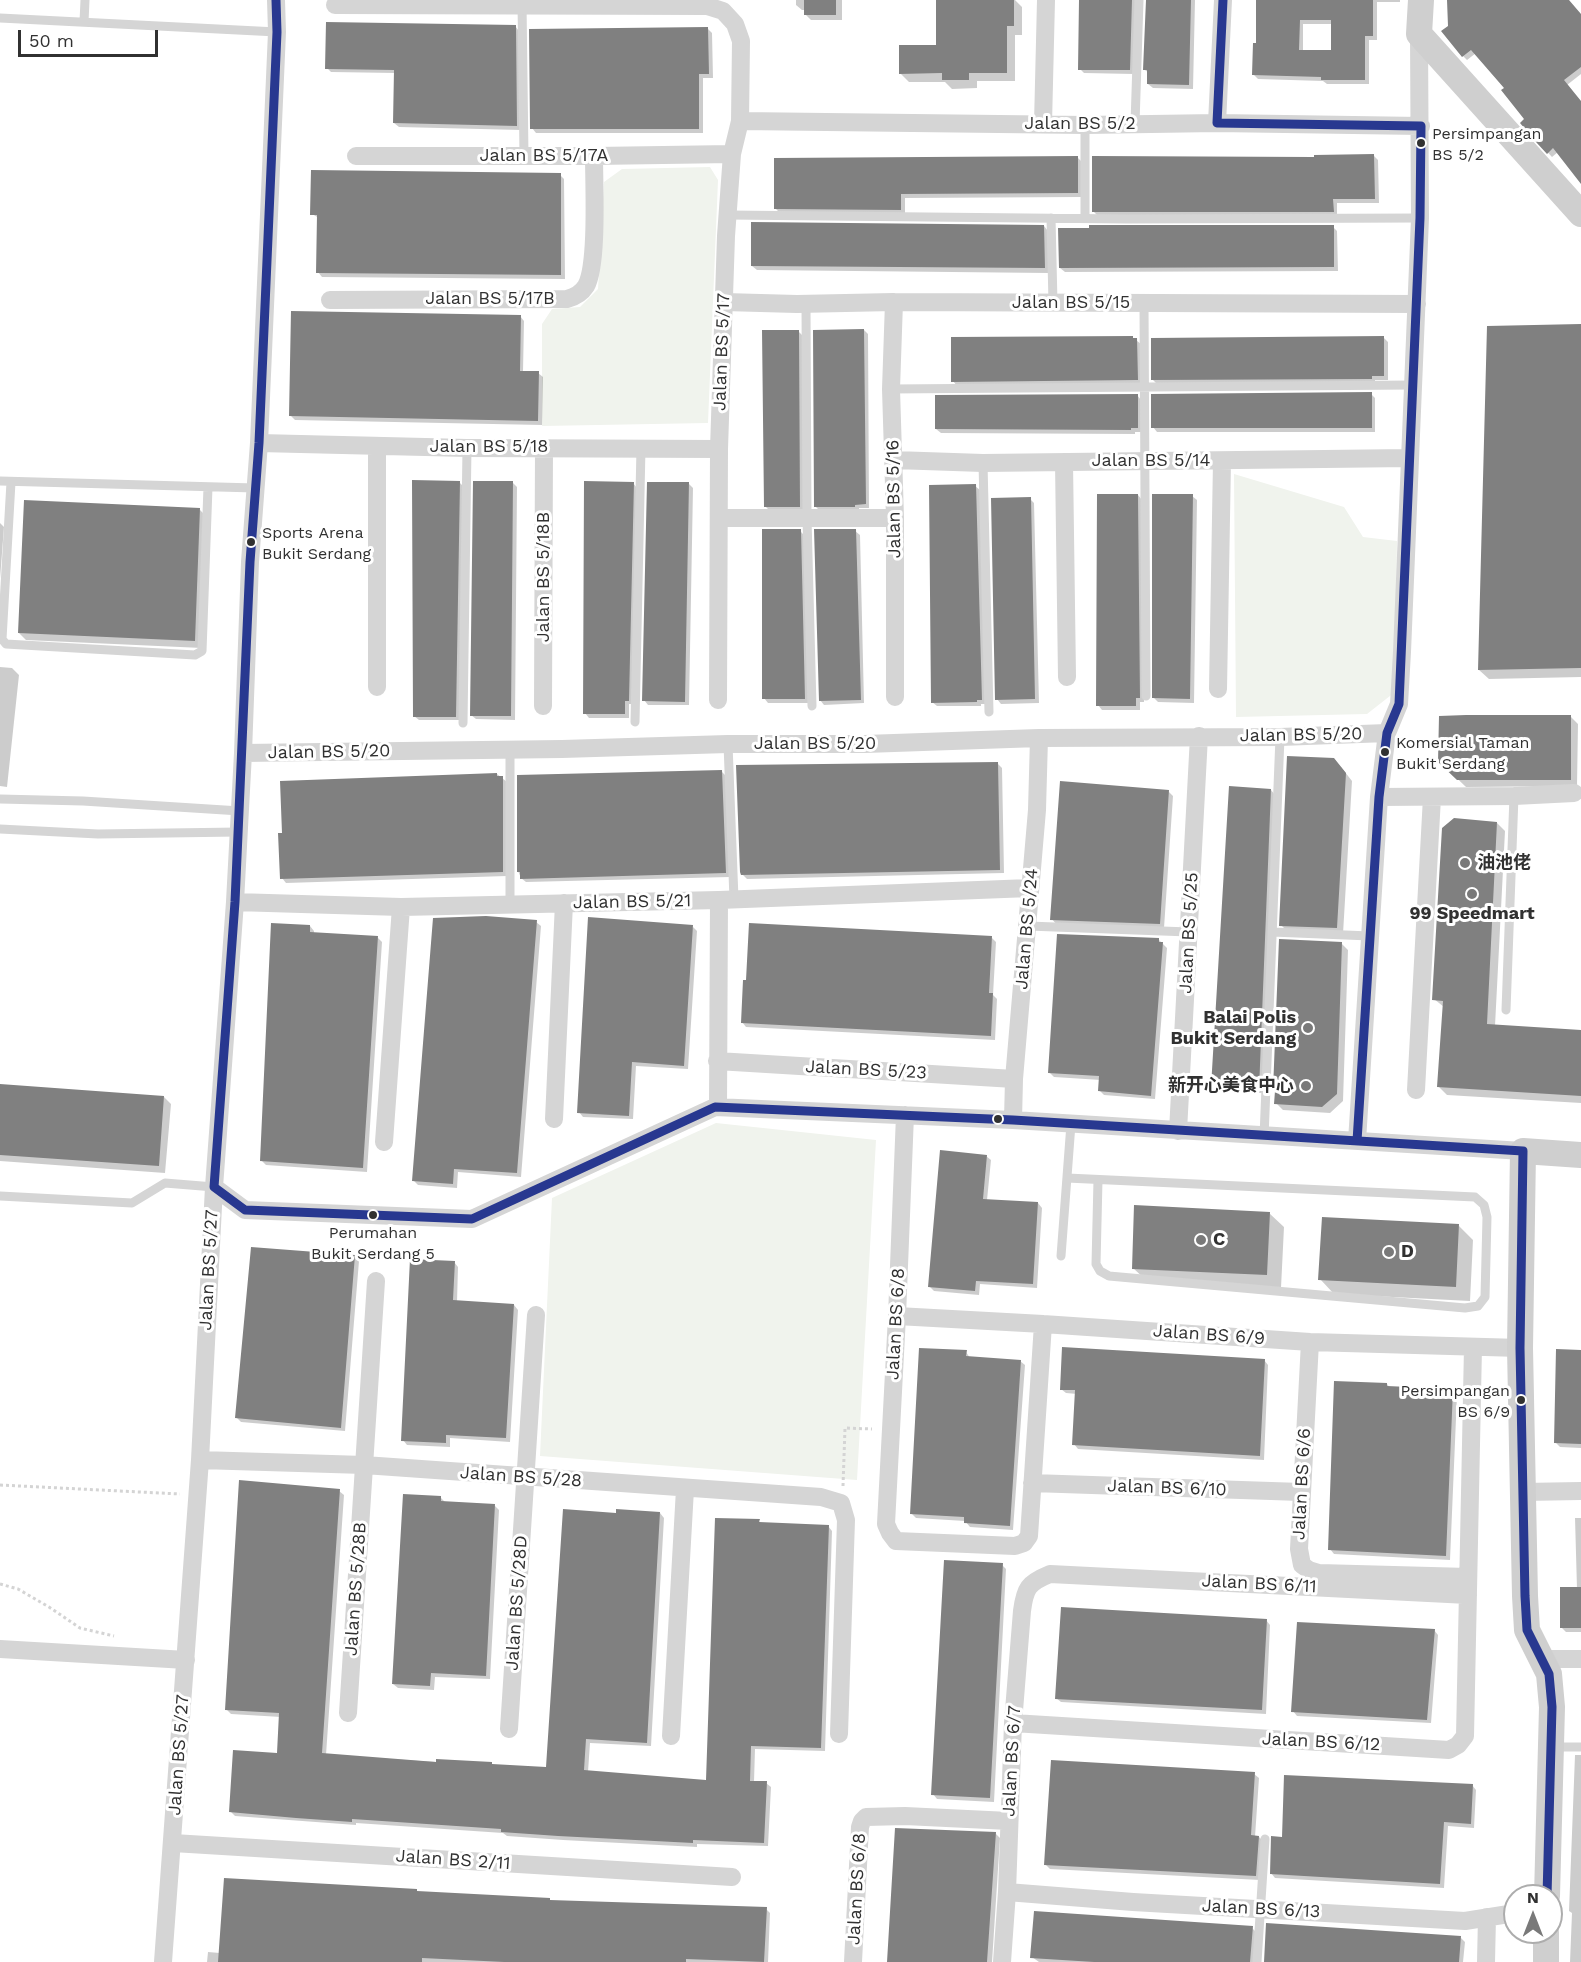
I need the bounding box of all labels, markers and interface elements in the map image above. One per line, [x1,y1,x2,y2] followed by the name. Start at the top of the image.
[21,18,160,56] scale bar
[29,30,74,51] text: 50 m
[1024,113,1136,135] street label: Jalan BS 5/2
[1432,124,1541,162] place label: Persimpangan BS 5/2
[1415,137,1427,149] marker: Persimpangan BS 5/2
[480,145,608,167] street label: Jalan BS 5/17A
[425,288,555,310] street label: Jalan BS 5/17B
[1012,292,1130,314] street label: Jalan BS 5/15
[709,293,735,411] street label: Jalan BS 5/17
[430,436,548,458] street label: Jalan BS 5/18
[882,439,906,559] street label: Jalan BS 5/16
[1092,450,1210,472] street label: Jalan BS 5/14
[533,512,555,642] street label: Jalan BS 5/18B
[262,523,371,561] place label: Sports Arena Bukit Serdang
[245,536,257,548] marker: Sports Arena Bukit Serdang
[1240,723,1362,747] street label: Jalan BS 5/20
[754,733,876,755] street label: Jalan BS 5/20
[1396,733,1530,771] place label: Komersial Taman Bukit Serdang
[268,740,390,764] street label: Jalan BS 5/20
[1379,746,1391,758] marker: Komersial Taman Bukit Serdang
[1477,852,1531,874] place label: 油池佬
[1458,856,1472,870] marker: 油池佬
[1011,867,1043,991] street label: Jalan BS 5/24
[1175,872,1203,994] street label: Jalan BS 5/25
[1465,887,1479,901] marker: 99 Speedmart
[573,890,691,914] street label: Jalan BS 5/21
[1409,903,1535,925] place label: 99 Speedmart
[1170,1007,1296,1050] place label: Balai Polis Bukit Serdang
[1301,1021,1315,1035] marker: Balai Polis Bukit Serdang
[805,1056,927,1084] street label: Jalan BS 5/23
[1168,1075,1294,1097] place label: 新开心美食中心
[1299,1079,1313,1093] marker: 新开心美食中心
[992,1113,1004,1125] unlabelled marker
[195,1209,223,1331] street label: Jalan BS 5/27
[367,1209,379,1221] marker: Perumahan Bukit Serdang 5
[311,1223,435,1261] place label: Perumahan Bukit Serdang 5
[1213,1229,1225,1251] place label: C
[1194,1233,1208,1247] marker: C
[1401,1241,1414,1263] place label: D
[1382,1245,1396,1259] marker: D
[882,1267,910,1381] street label: Jalan BS 6/8
[1152,1320,1266,1350] street label: Jalan BS 6/9
[1401,1381,1510,1419] place label: Persimpangan BS 6/9
[1515,1394,1527,1406] marker: Persimpangan BS 6/9
[1288,1428,1316,1540] street label: Jalan BS 6/6
[459,1462,583,1492] street label: Jalan BS 5/28
[1107,1475,1227,1501] street label: Jalan BS 6/10
[341,1521,371,1657] street label: Jalan BS 5/28B
[502,1535,532,1671] street label: Jalan BS 5/28D
[1201,1570,1317,1598] street label: Jalan BS 6/11
[164,1694,194,1816] street label: Jalan BS 5/27
[998,1705,1026,1817] street label: Jalan BS 6/7
[1261,1728,1381,1756] street label: Jalan BS 6/12
[843,1832,871,1946] street label: Jalan BS 6/8
[395,1845,511,1875] street label: Jalan BS 2/11
[1503,1884,1563,1944] north arrow
[1527,1888,1539,1907] text: N
[1201,1895,1321,1923] street label: Jalan BS 6/13

